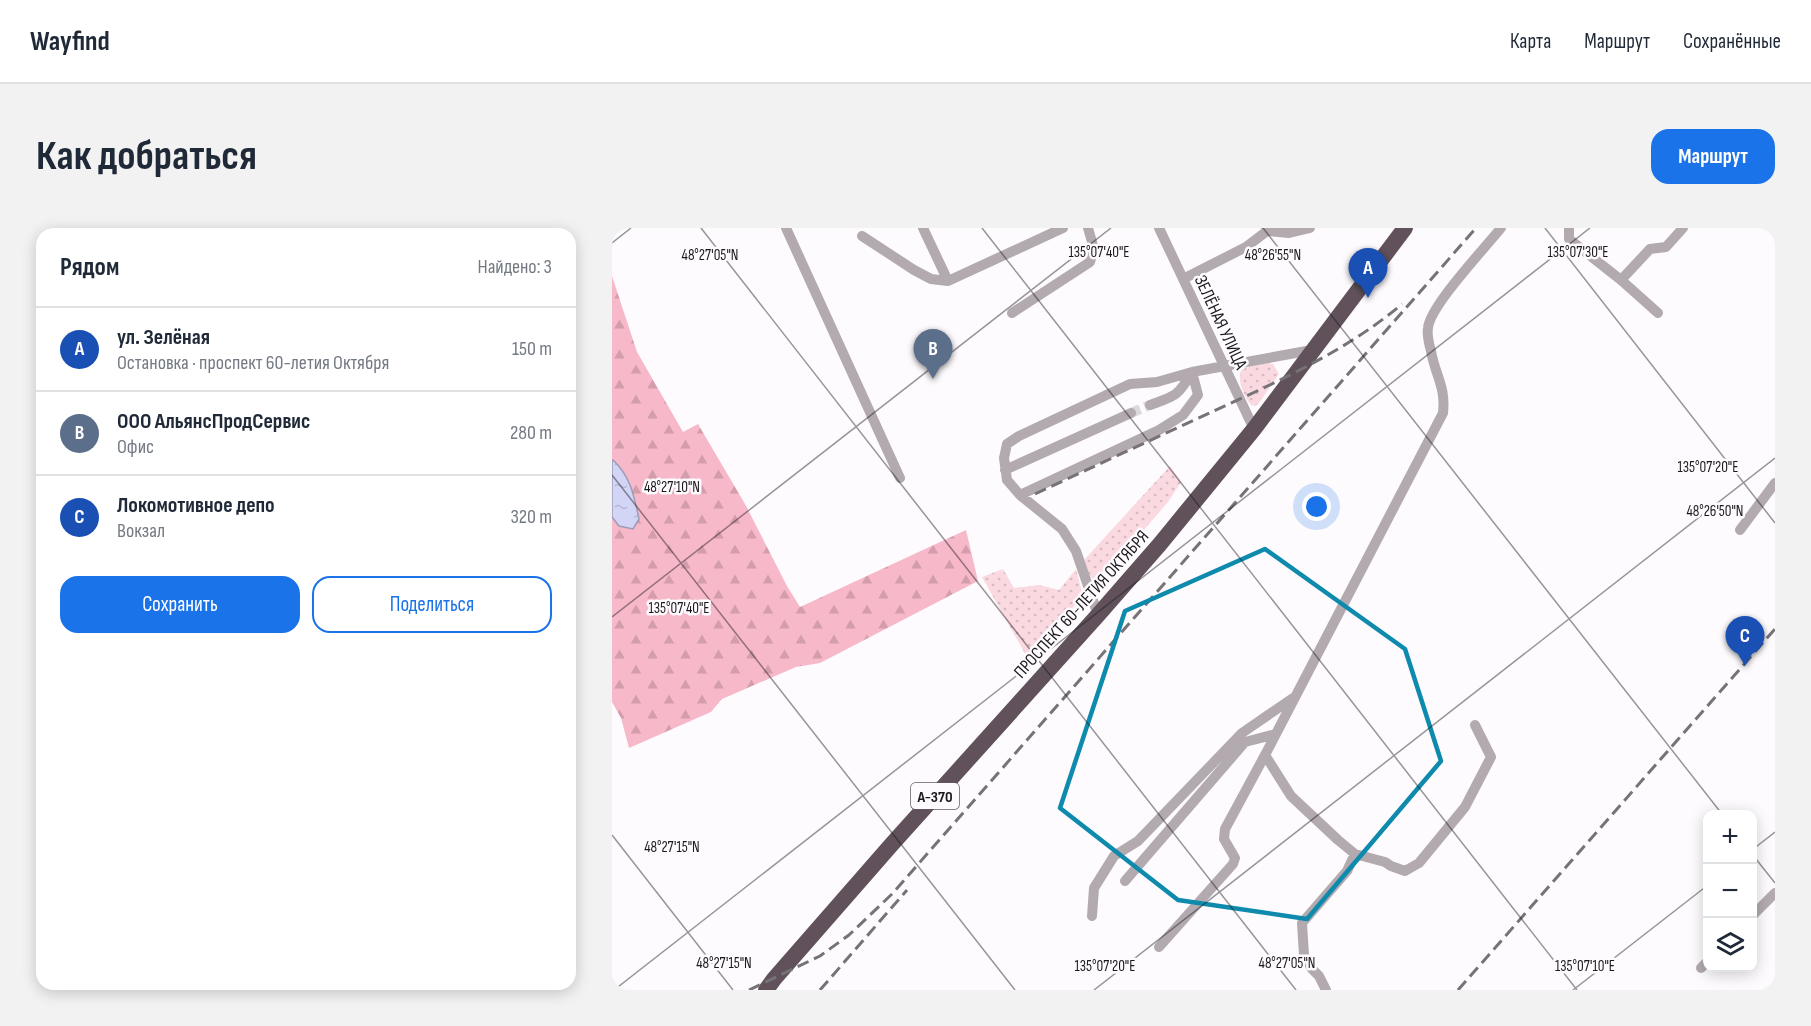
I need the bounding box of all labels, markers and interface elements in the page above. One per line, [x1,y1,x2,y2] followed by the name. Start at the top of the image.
[30,25,110,58] text: Wayfind
[1510,29,1551,54] text: Карта
[1584,29,1650,54] text: Маршрут
[1683,29,1781,54] text: Сохранённые
[1651,129,1775,184] button: Маршрут
[36,131,257,182] text: Как добраться
[1069,243,1129,262] text: 135°07'40"E
[1548,243,1609,262] text: 135°07'30"E
[682,246,738,265] text: 48°27'05"N
[1245,246,1301,265] text: 48°26'55"N
[1348,248,1388,298] pin: A
[60,252,119,283] text: Рядом
[478,255,552,279] text: Найдено: 3
[1190,272,1252,373] street label: ЗЕЛЁНАЯ УЛИЦА
[117,324,210,351] text: ул. Зелёная
[914,330,952,379] pin: B
[75,337,84,361] text: A
[512,337,552,361] text: 150 m
[117,351,389,375] text: Остановка · проспект 60-летия Октября
[117,408,310,435] text: ООО АльянсПродСервис
[75,421,84,445] text: B
[510,421,552,445] text: 280 m
[117,435,154,459] text: Офис
[1678,458,1738,477] text: 135°07'20"E
[644,478,700,497] text: 48°27'10"N
[117,492,275,519] text: Локомотивное депо
[1302,492,1331,521] your location
[1687,502,1743,521] text: 48°26'50"N
[74,505,85,529] text: C
[510,505,552,529] text: 320 m
[117,519,165,543] text: Вокзал
[1010,526,1153,682] street label: ПРОСПЕКТ 60-ЛЕТИЯ ОКТЯБРЯ
[60,576,300,633] button: Сохранить
[312,576,552,633] button: Поделиться
[649,599,709,618] text: 135°07'40"E
[1726,616,1764,666] pin: C
[911,783,959,809] road number: А-370
[1703,810,1757,972] map controls
[1703,810,1757,864] button: +
[644,838,700,857] text: 48°27'15"N
[1703,864,1757,918] button: −
[1703,918,1757,972] button: layers
[696,954,752,973] text: 48°27'15"N
[1259,954,1315,973] text: 48°27'05"N
[1075,957,1135,976] text: 135°07'20"E
[1555,957,1615,976] text: 135°07'10"E

